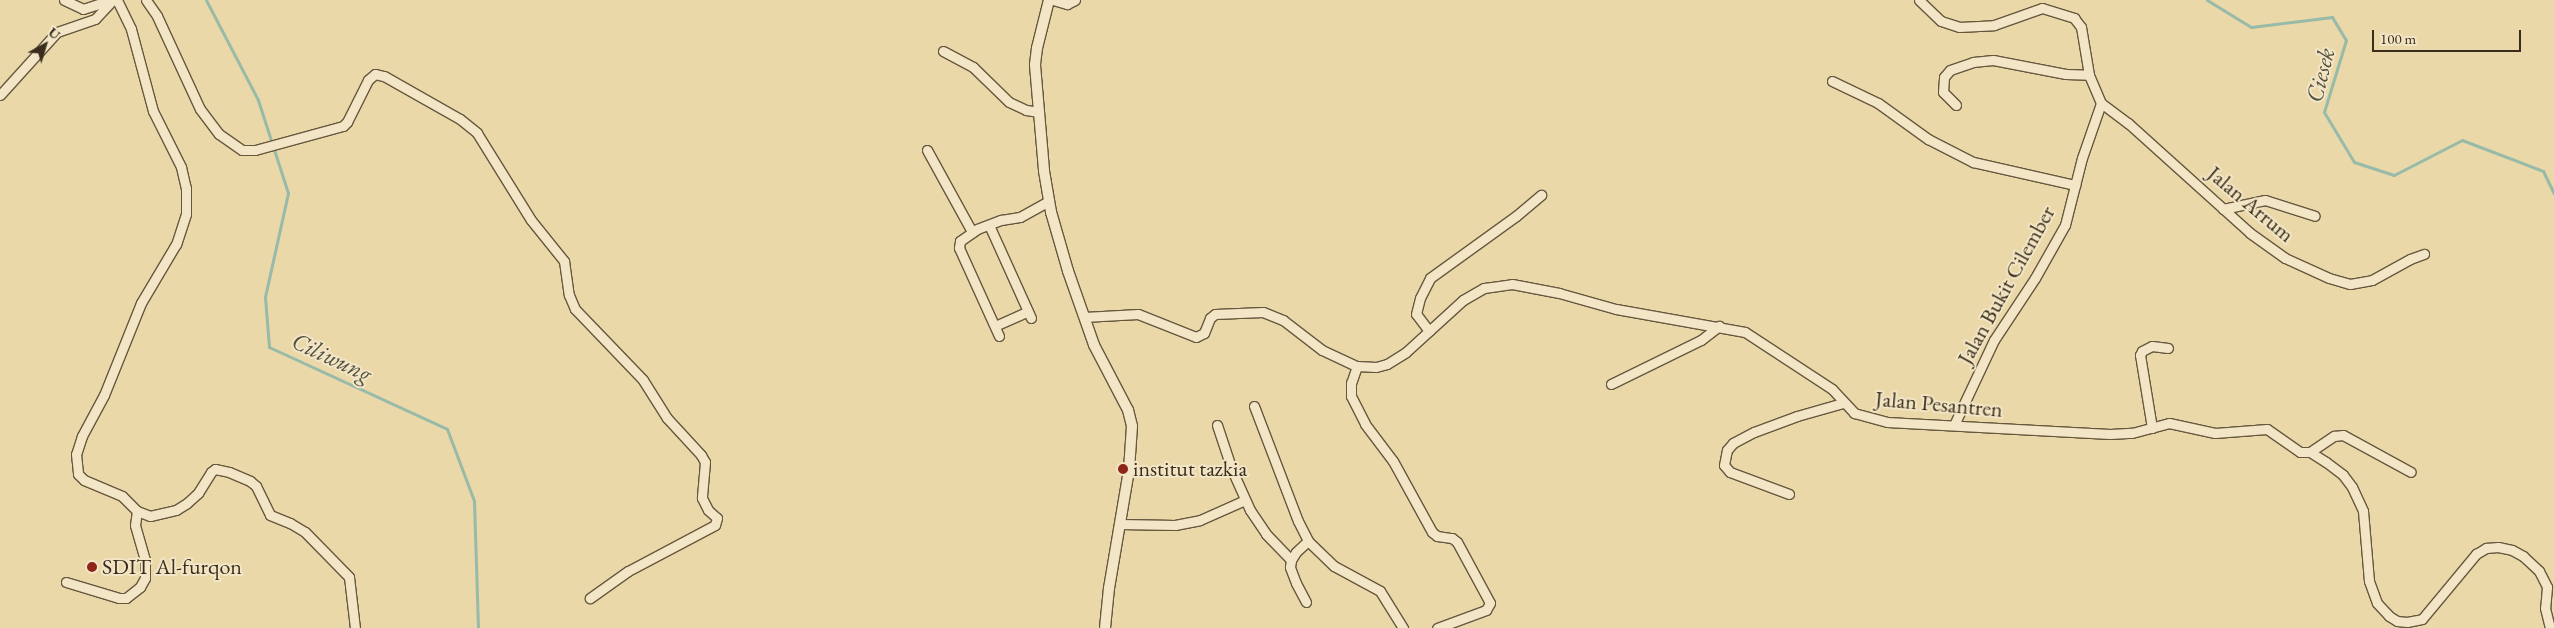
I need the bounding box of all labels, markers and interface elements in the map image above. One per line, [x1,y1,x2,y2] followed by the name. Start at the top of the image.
[20,20,70,70] north arrow
[2374,20,2523,52] scale bar
[45,23,64,44] text: U
[2380,29,2416,48] text: 100 m
[2299,45,2341,105] water label: Ciesek
[2202,160,2300,248] street label: Jalan Arrum
[1952,201,2060,369] street label: Jalan Bukit Cilember
[287,326,377,388] water label: Ciliwung
[1874,385,2004,423] street label: Jalan Pesantren
[1133,456,1247,482] place label: institut tazkia
[1117,463,1129,475] marker: institut tazkia
[102,554,242,580] place label: SDIT Al-furqon
[86,561,98,573] marker: SDIT Al-furqon

